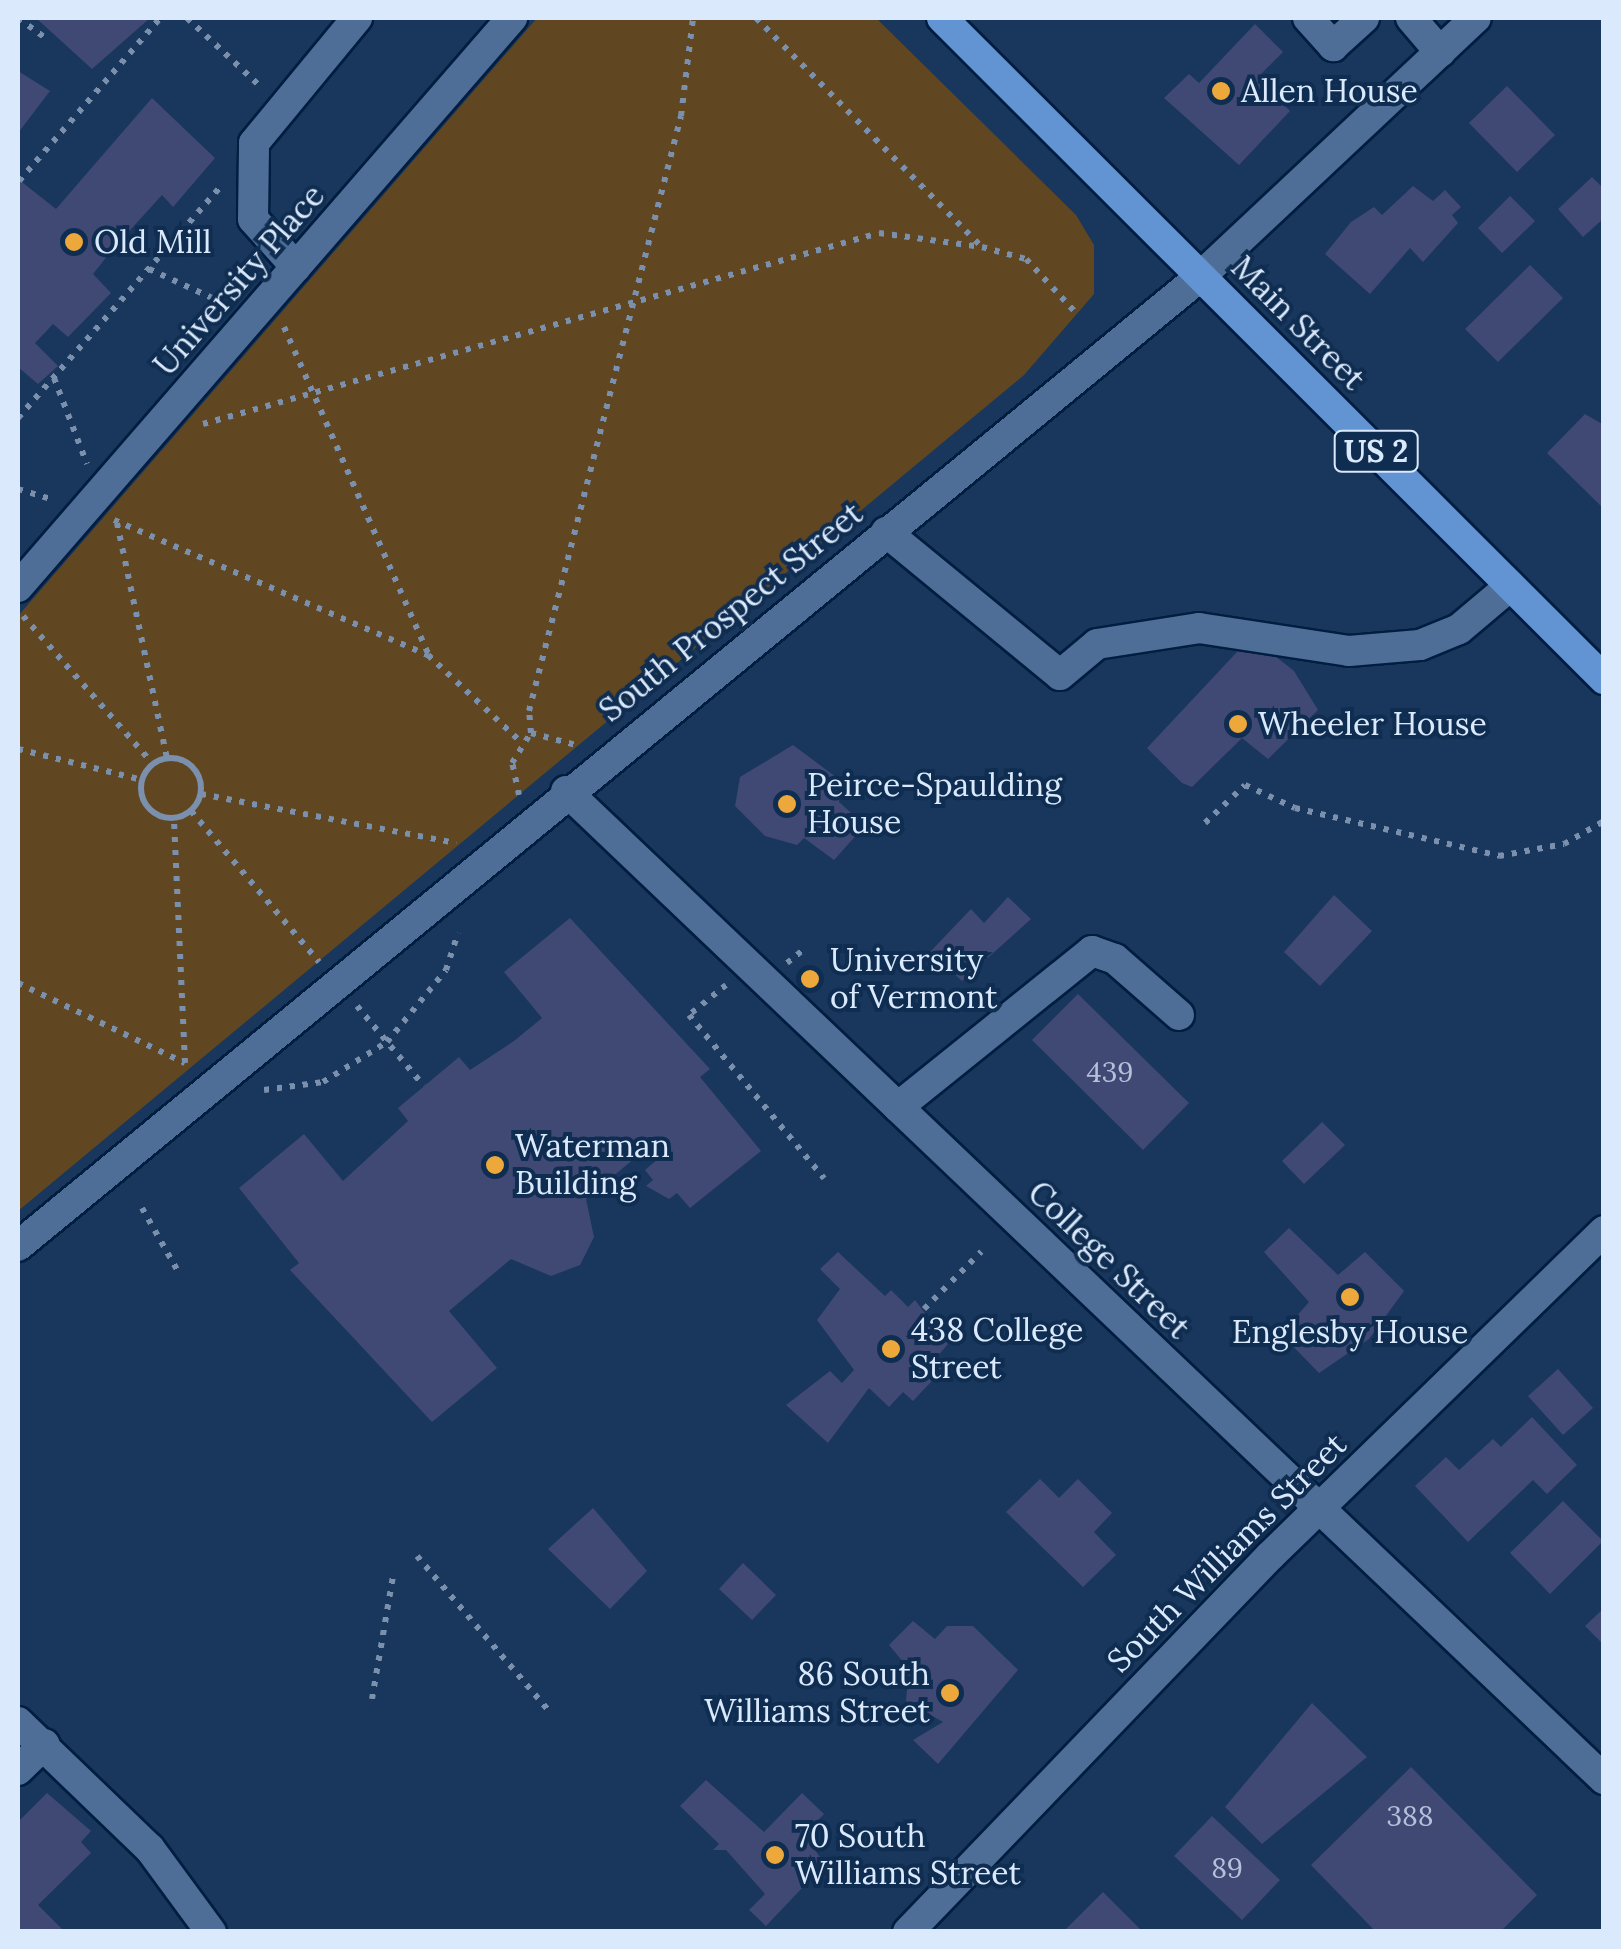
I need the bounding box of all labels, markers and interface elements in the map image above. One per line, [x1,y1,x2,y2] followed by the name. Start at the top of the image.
[1241,72,1418,110] place label: Allen House
[1210,80,1232,102] marker: Allen House
[146,177,332,383] street label: University Place
[94,223,211,261] place label: Old Mill
[63,231,85,253] marker: Old Mill
[1223,248,1373,398] street label: Main Street
[1334,426,1418,476] road number: US 2
[592,494,870,730] street label: South Prospect Street
[1258,705,1487,743] place label: Wheeler House
[1227,713,1249,735] marker: Wheeler House
[807,767,1062,842] place label: Peirce-Spaulding House
[776,793,798,815] marker: Peirce-Spaulding House
[830,942,997,1017] place label: University of Vermont
[799,968,821,990] marker: University of Vermont
[1087,1055,1133,1089] house number: 439
[515,1128,670,1203] place label: Waterman Building
[484,1154,506,1176] marker: Waterman Building
[1020,1173,1198,1347] street label: College Street
[1339,1286,1361,1308] marker: Englesby House
[911,1312,1083,1387] place label: 438 College Street
[1232,1313,1468,1351] place label: Englesby House
[880,1338,902,1360] marker: 438 College Street
[1100,1426,1354,1680] street label: South Williams Street
[704,1656,930,1731] place label: 86 South Williams Street
[939,1682,961,1704] marker: 86 South Williams Street
[1386,1799,1434,1833] house number: 388
[795,1818,1021,1893] place label: 70 South Williams Street
[764,1844,786,1866] marker: 70 South Williams Street
[1211,1851,1243,1885] house number: 89

